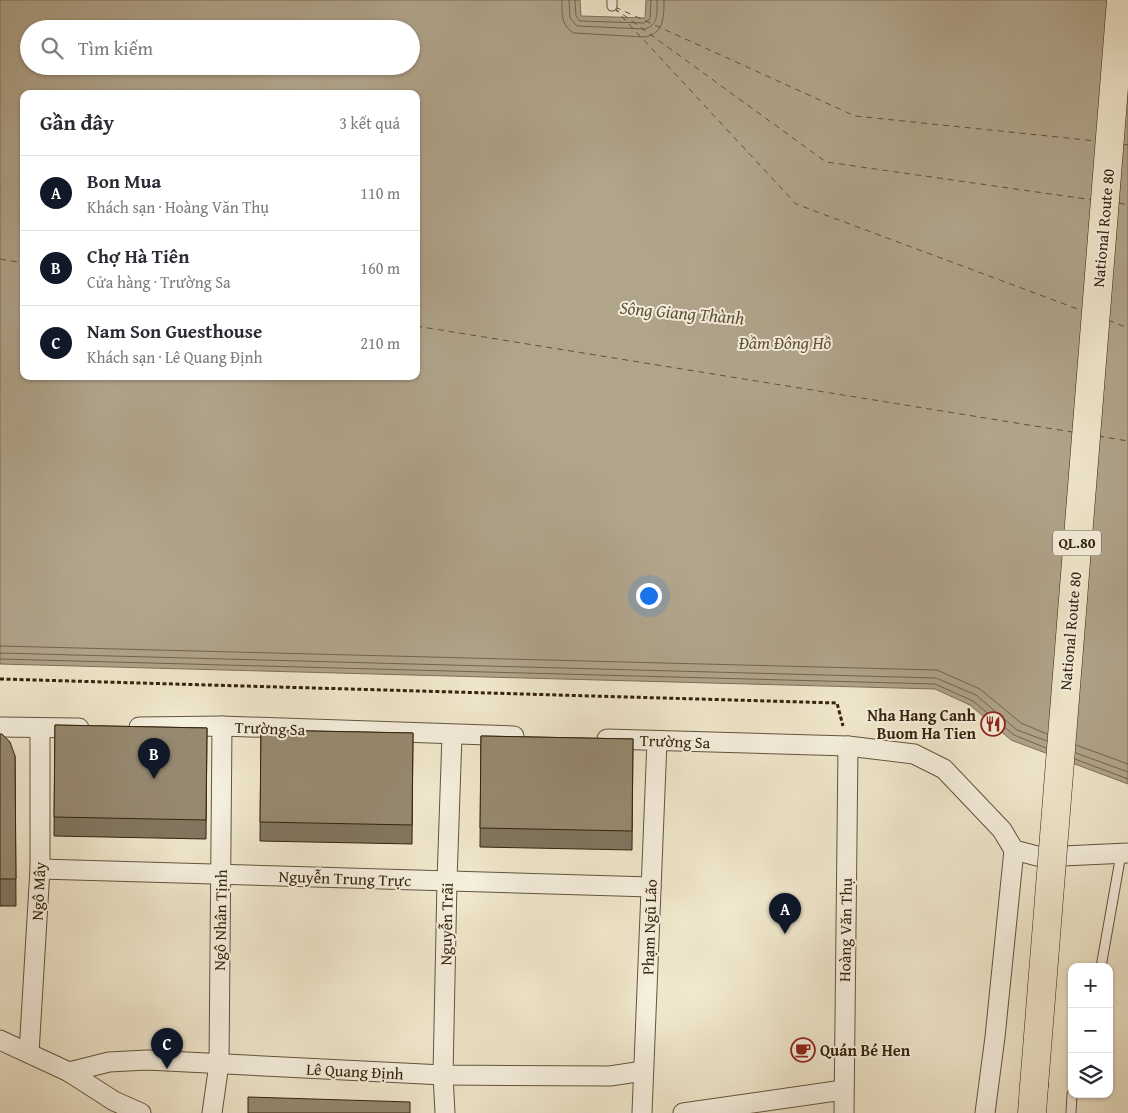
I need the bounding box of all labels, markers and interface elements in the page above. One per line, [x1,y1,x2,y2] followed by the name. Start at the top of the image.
[20,20,420,75] search box
[38,34,66,62] icon: search
[78,34,153,62] text: Tìm kiếm
[40,107,114,138] text: Gần đây
[339,111,400,135] text: 3 kết quả
[87,167,161,195] text: Bon Mua
[1086,167,1120,288] street label: National Route 80
[51,181,61,205] text: A
[360,181,400,205] text: 110 m
[87,195,269,219] text: Khách sạn · Hoàng Văn Thụ
[87,242,189,270] text: Chợ Hà Tiên
[51,256,61,280] text: B
[360,256,400,280] text: 160 m
[87,270,231,294] text: Cửa hàng · Trường Sa
[619,294,746,331] water label: Sông Giang Thành
[87,317,262,345] text: Nam Son Guesthouse
[738,329,832,356] water label: Đầm Đông Hồ
[51,331,61,355] text: C
[360,331,400,355] text: 210 m
[87,345,262,369] text: Khách sạn · Lê Quang Định
[1053,530,1101,556] road number: QL.80
[1053,570,1087,691] street label: National Route 80
[636,583,662,609] your location
[867,703,977,745] place label: Nha Hang Canh Buom Ha Tien
[980,711,1006,737] restaurant icon: Nha Hang Canh Buom Ha Tien
[234,715,306,741] street label: Trường Sa
[639,728,711,754] street label: Trường Sa
[138,738,170,779] pin: B
[24,861,52,921] street label: Ngô Mây
[278,864,412,892] street label: Nguyễn Trung Trực
[207,869,233,971] street label: Ngô Nhân Tịnh
[832,877,858,982] street label: Hoàng Văn Thụ
[635,879,663,975] street label: Phạm Ngũ Lão
[433,882,459,966] street label: Nguyễn Trãi
[769,893,801,934] pin: A
[1068,963,1113,1098] map controls
[1068,963,1113,1008] button: +
[1068,1008,1113,1053] button: −
[151,1028,183,1069] pin: C
[790,1037,816,1063] cafe icon: Quán Bé Hen
[820,1038,911,1062] place label: Quán Bé Hen
[1068,1053,1113,1098] button: layers
[306,1056,404,1086] street label: Lê Quang Định

